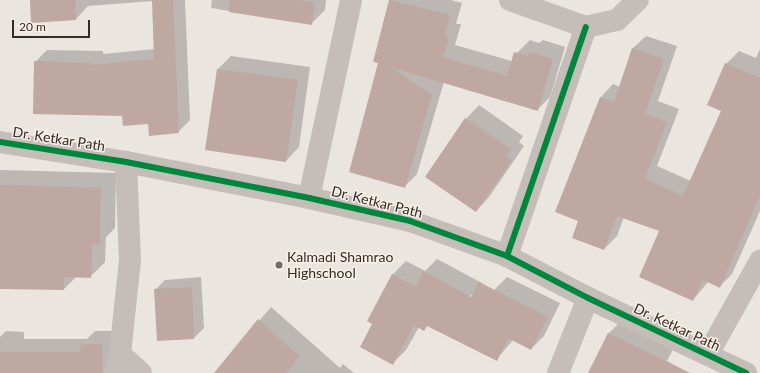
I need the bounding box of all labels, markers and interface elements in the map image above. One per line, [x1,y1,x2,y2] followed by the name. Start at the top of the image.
[14,12,92,38] scale bar
[19,19,46,34] text: 20 m
[11,123,107,155] street label: Dr. Ketkar Path
[330,183,424,221] street label: Dr. Ketkar Path
[287,249,393,282] place label: Kalmadi Shamrao Highschool
[274,260,284,270] marker: Kalmadi Shamrao Highschool
[631,300,723,354] street label: Dr. Ketkar Path

